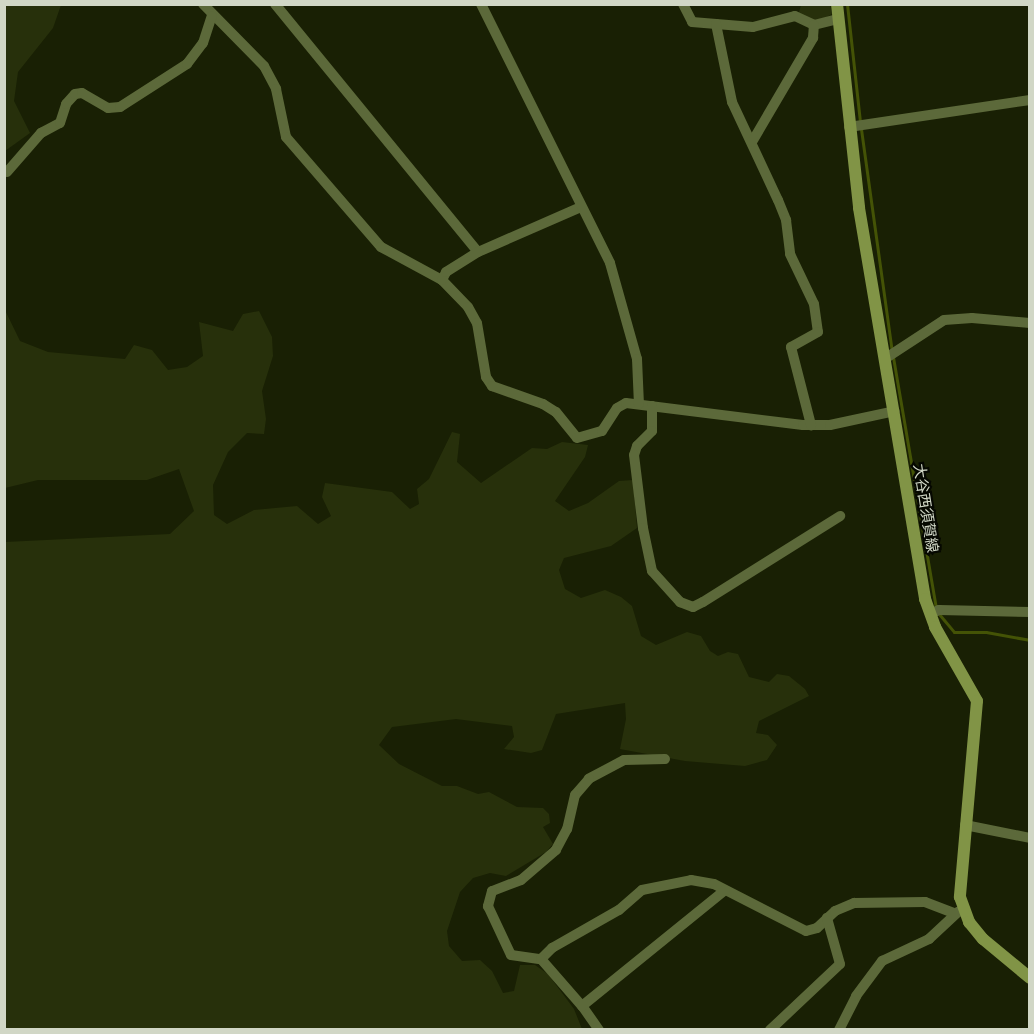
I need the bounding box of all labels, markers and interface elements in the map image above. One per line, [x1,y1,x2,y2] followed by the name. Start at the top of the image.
[910,462,942,554] street label: 大谷西須賀線

